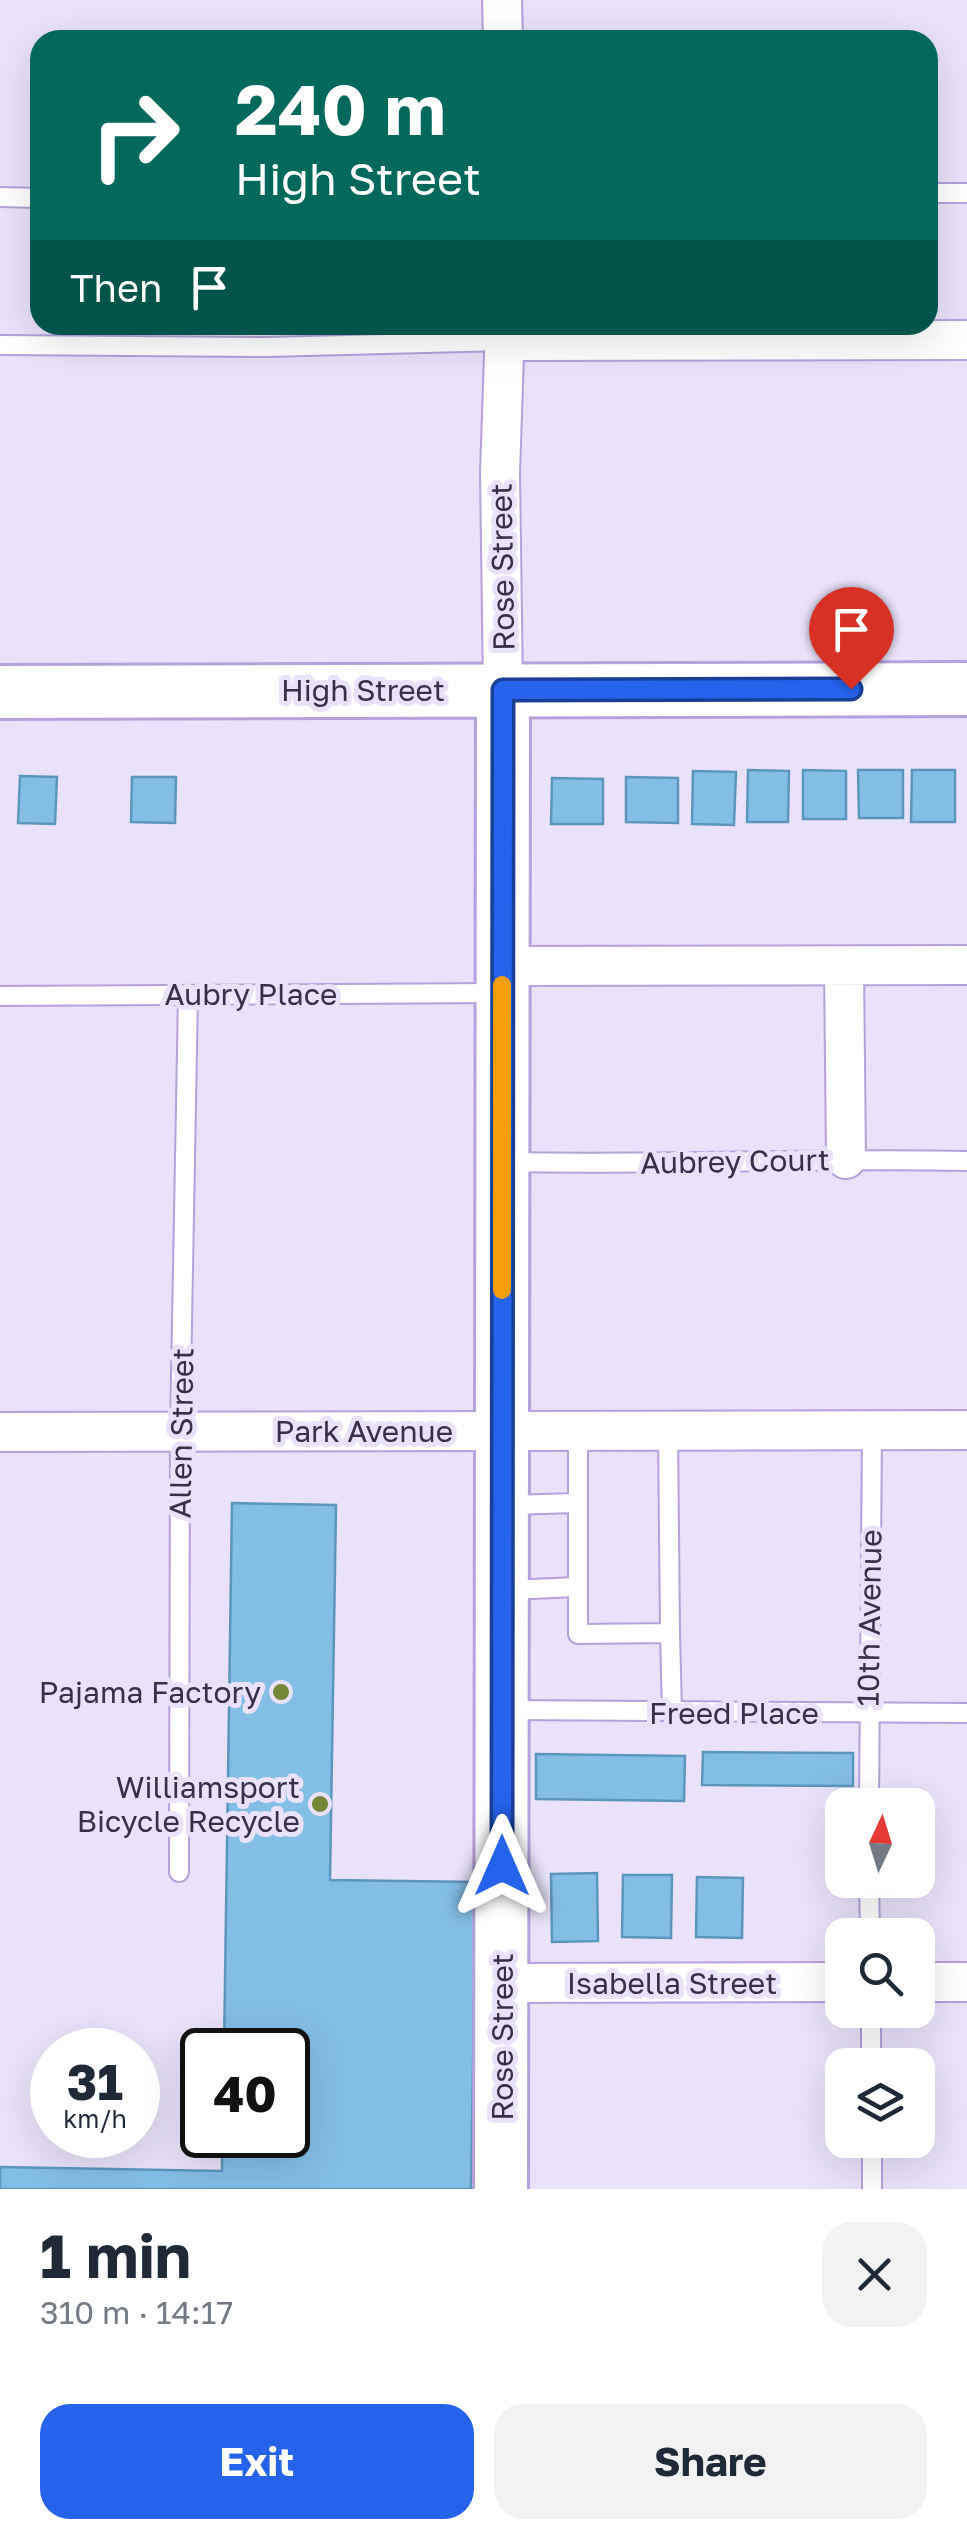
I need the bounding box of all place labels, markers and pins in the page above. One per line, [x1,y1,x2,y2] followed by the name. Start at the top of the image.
[809,587,894,690] pin
[39,1674,261,1710] place label: Pajama Factory
[270,1681,292,1703] marker: Pajama Factory
[77,1769,300,1839] place label: Williamsport Bicycle Recycle
[309,1793,331,1815] marker: Williamsport Bicycle Recycle

